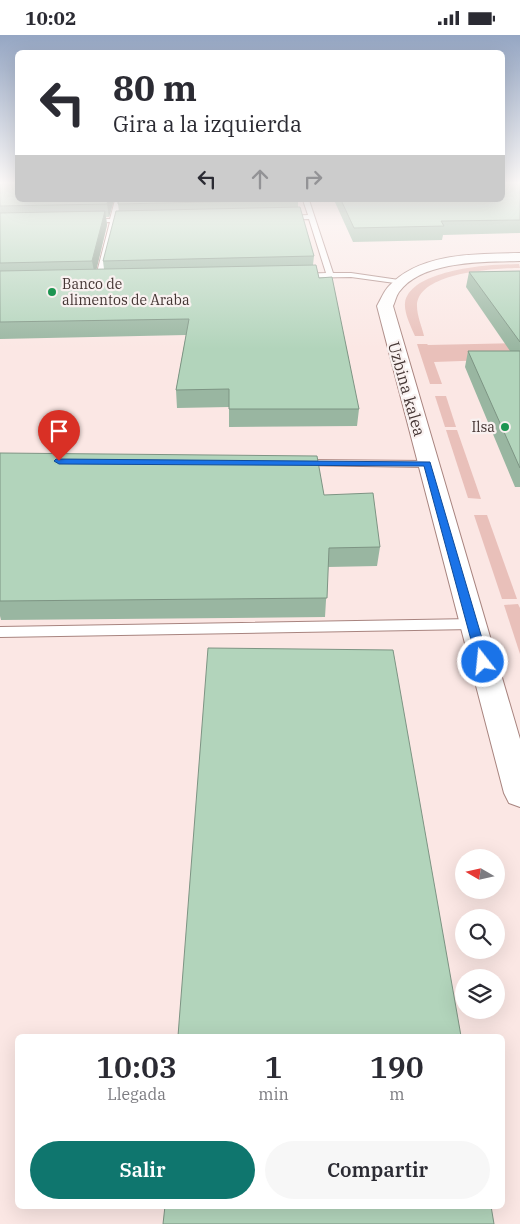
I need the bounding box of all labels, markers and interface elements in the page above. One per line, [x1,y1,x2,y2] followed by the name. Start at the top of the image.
[25,6,76,30] text: 10:02
[113,65,197,111] text: 80 m
[30,70,95,135] icon: left
[113,109,302,138] text: Gira a la izquierda
[193,165,221,193] icon: left
[246,165,274,193] icon: ahead
[299,165,327,193] icon: right
[62,275,190,309] place label: Banco de alimentos de Araba
[46,286,58,298] marker: Banco de alimentos de Araba
[384,339,430,439] street label: Uzbina kalea
[38,410,80,461] pin
[45,417,73,445] icon: arrive
[471,418,495,436] place label: Ilsa
[499,421,511,433] marker: Ilsa
[456,635,508,687] position arrow
[455,849,505,899] north arrow
[455,849,505,1019] map controls
[455,909,505,959] button: search
[455,969,505,1019] button: layers
[96,1047,177,1086] text: 10:03
[264,1047,282,1086] text: 1
[370,1047,424,1086] text: 190
[107,1084,166,1104] text: Llegada
[258,1084,289,1104] text: min
[389,1084,404,1104] text: m
[30,1141,255,1199] button: Salir
[265,1141,490,1199] button: Compartir

